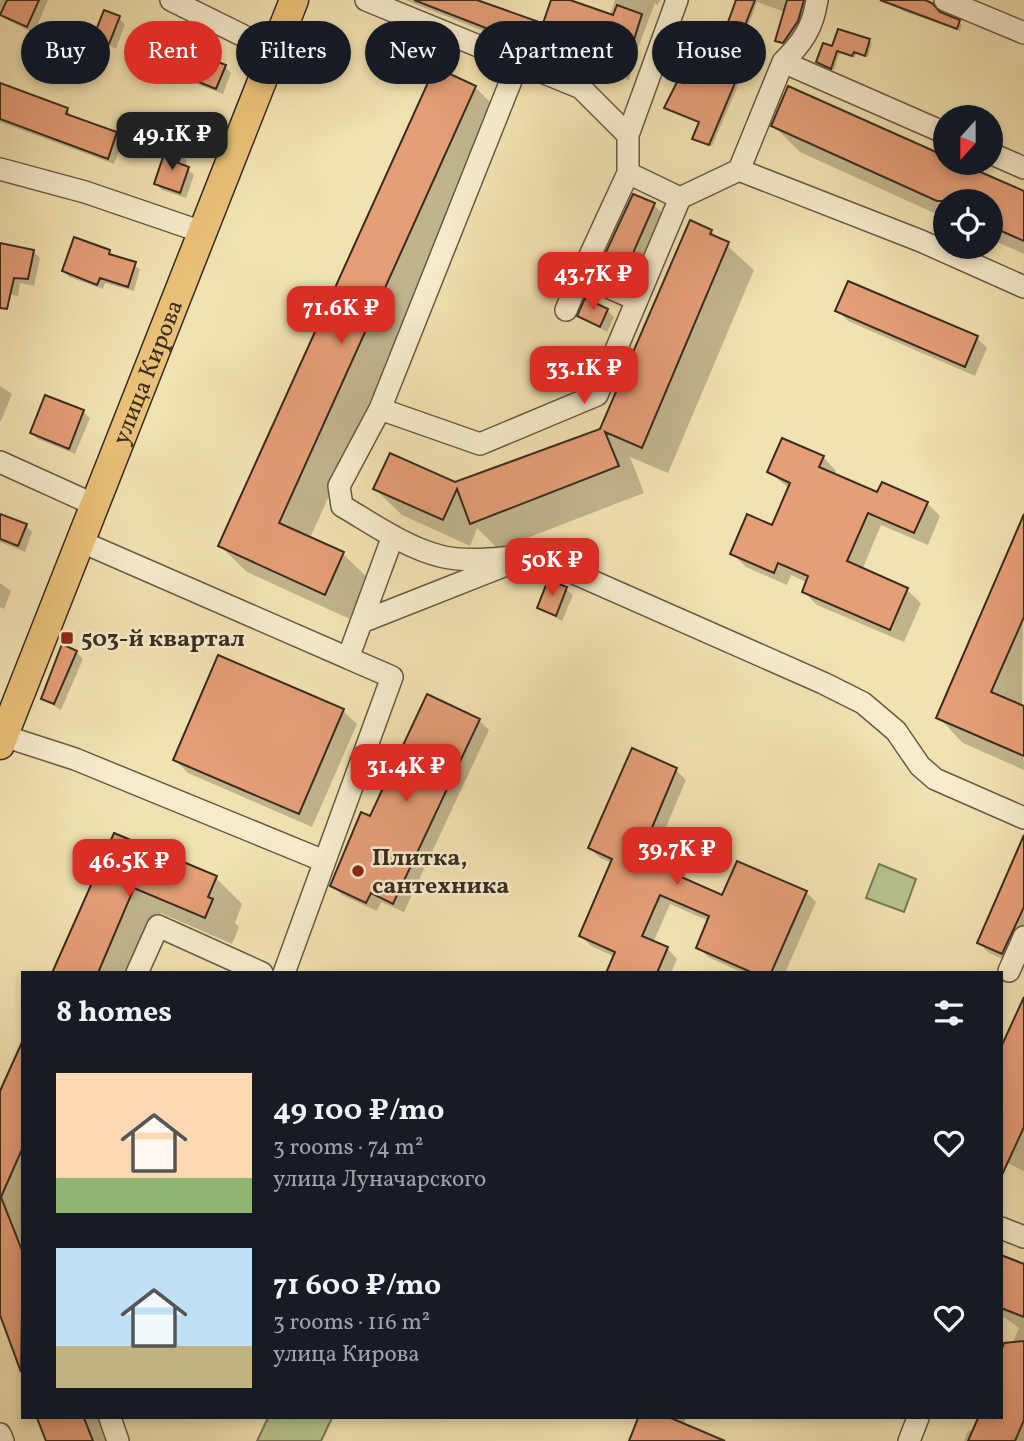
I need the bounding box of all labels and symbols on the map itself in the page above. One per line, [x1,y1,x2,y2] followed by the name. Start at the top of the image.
[933,105,1003,175] north arrow
[107,113,237,172] pin: 49.1K ₽
[528,252,658,312] pin: 43.7K ₽
[276,286,406,346] pin: 71.6K ₽
[105,295,193,450] street label: улица Кирова
[519,346,649,406] pin: 33.1K ₽
[503,538,601,598] pin: 50K ₽
[81,623,245,657] place label: 503-й квартал
[59,630,75,646] marker: 503-й квартал
[341,744,471,804] pin: 31.4K ₽
[612,828,742,887] pin: 39.7K ₽
[64,839,194,899] pin: 46.5K ₽
[372,842,509,904] place label: Плитка, сантехника
[350,863,366,879] marker: Плитка, сантехника

